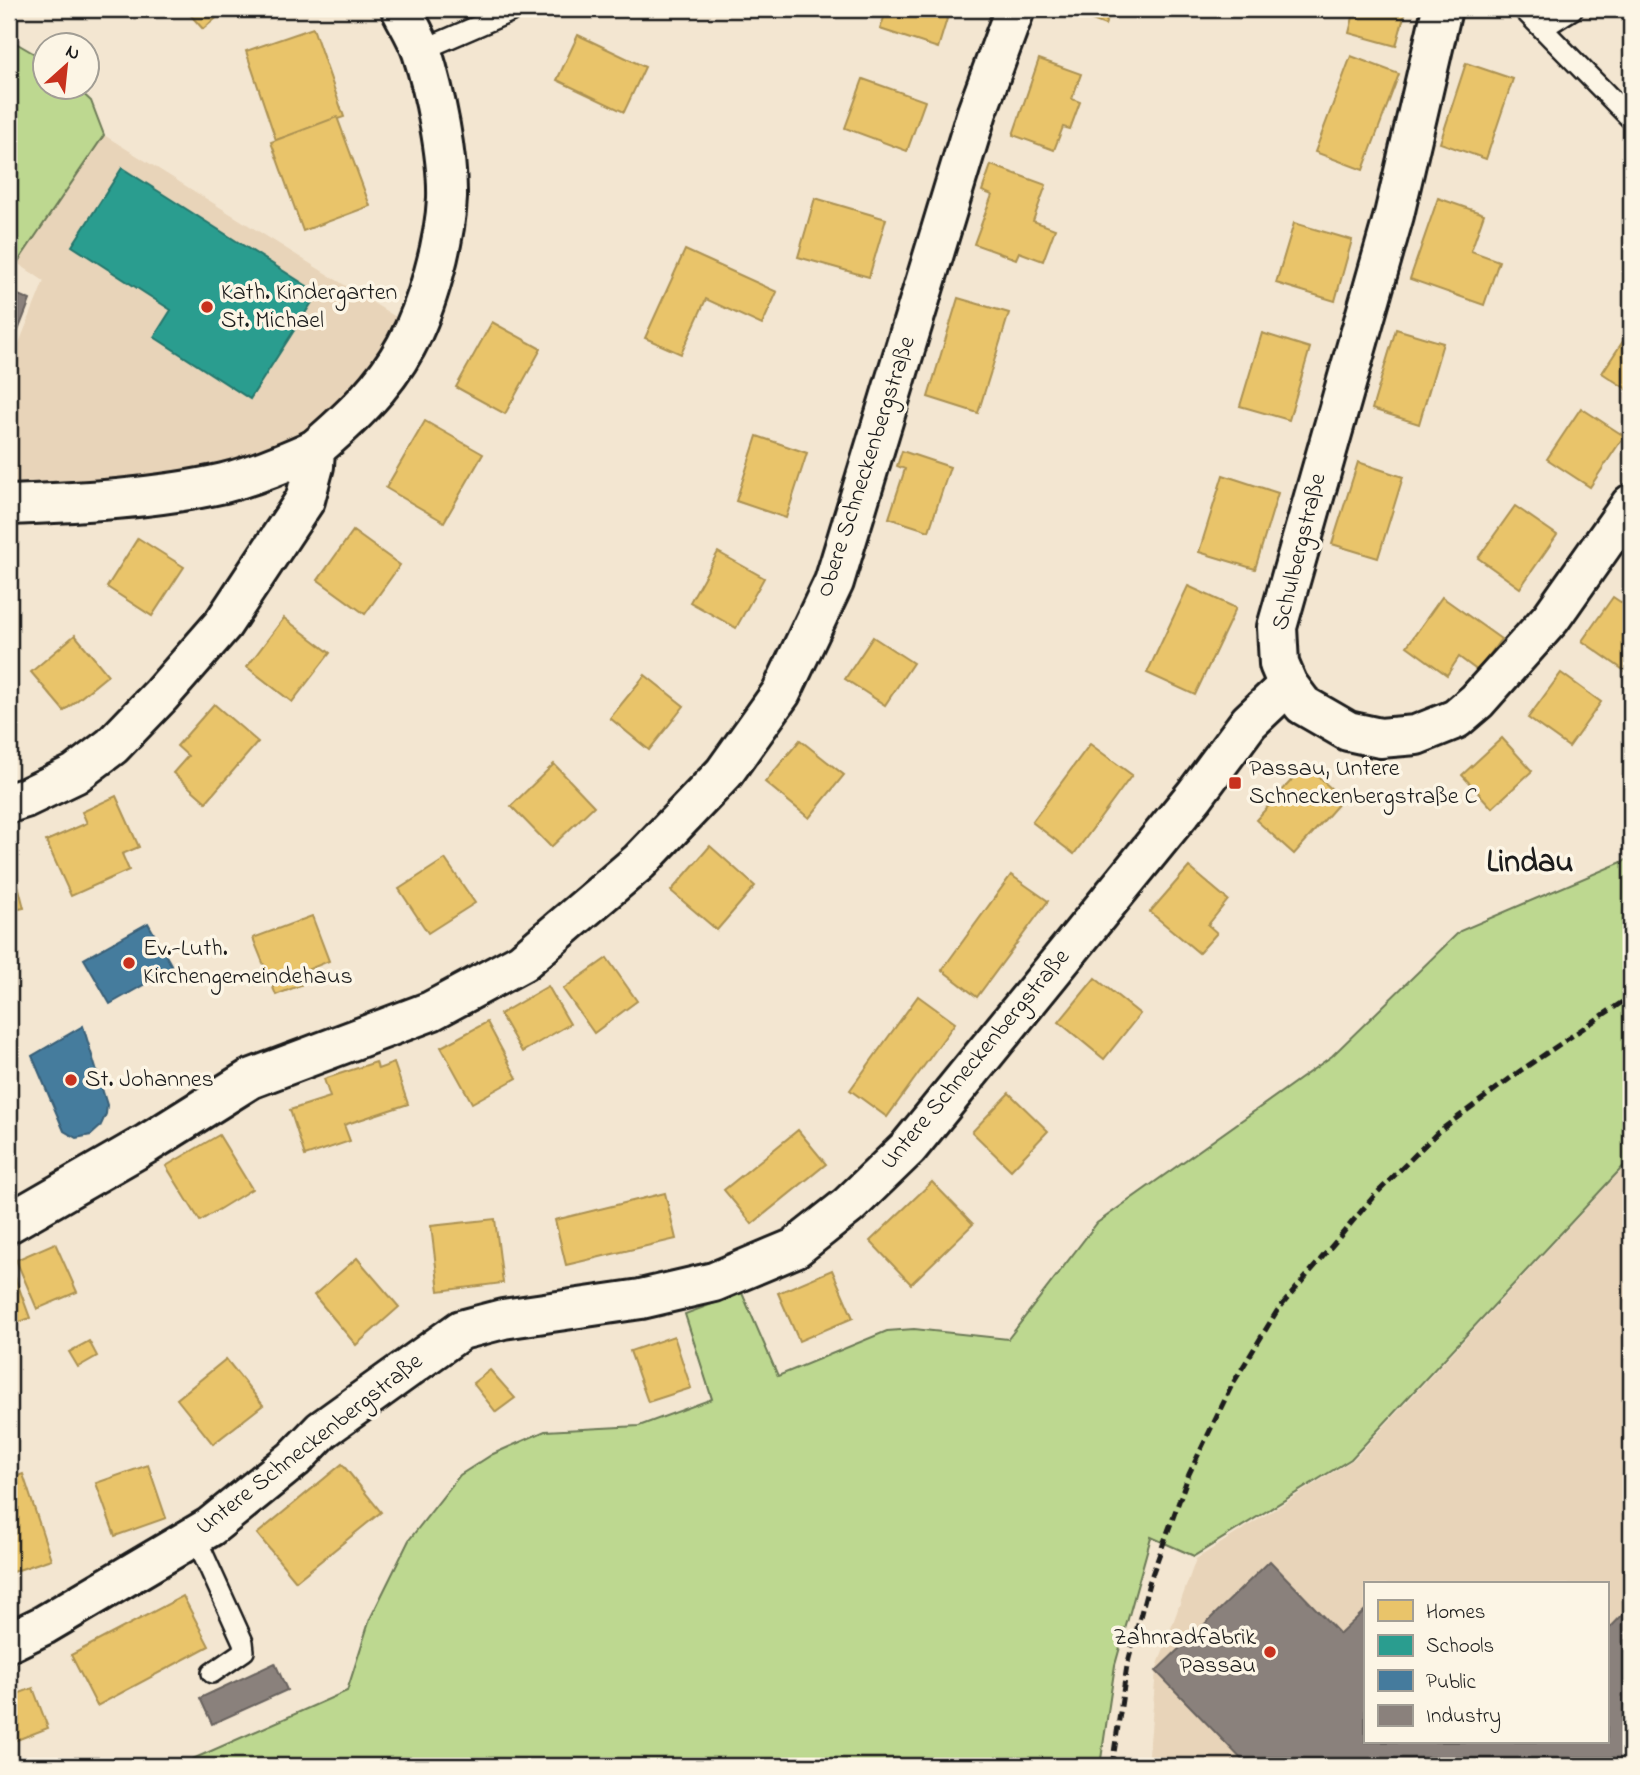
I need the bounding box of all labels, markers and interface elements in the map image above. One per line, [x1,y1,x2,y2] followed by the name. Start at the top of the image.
[32,32,102,102] north arrow
[61,38,85,68] text: N
[221,276,397,339] place label: Kath. Kindergarten St. Michael
[199,299,215,315] marker: Kath. Kindergarten St. Michael
[808,332,926,602] street label: Obere Schneckenbergstraße
[1264,470,1336,634] street label: Schulbergstraße
[1249,752,1478,815] place label: Passau, Untere Schneckenbergstraße C
[1227,775,1243,791] marker: Passau, Untere Schneckenbergstraße C
[1487,840,1573,887] district label: Lindau
[143,932,353,995] place label: Ev.-Luth. Kirchengemeindehaus
[873,942,1079,1178] street label: Untere Schneckenbergstraße
[121,955,137,971] marker: Ev.-Luth. Kirchengemeindehaus
[85,1063,214,1098] place label: St. Johannes
[63,1072,79,1088] marker: St. Johannes
[189,1345,431,1545] street label: Untere Schneckenbergstraße
[1364,1582,1608,1744] legend
[1426,1598,1486,1628] text: Homes
[1113,1621,1256,1684] place label: Zahnradfabrik Passau
[1426,1632,1494,1662] text: Schools
[1262,1644,1278,1660] marker: Zahnradfabrik Passau
[1426,1668,1477,1698] text: Public
[1426,1702,1501,1734] text: Industry

